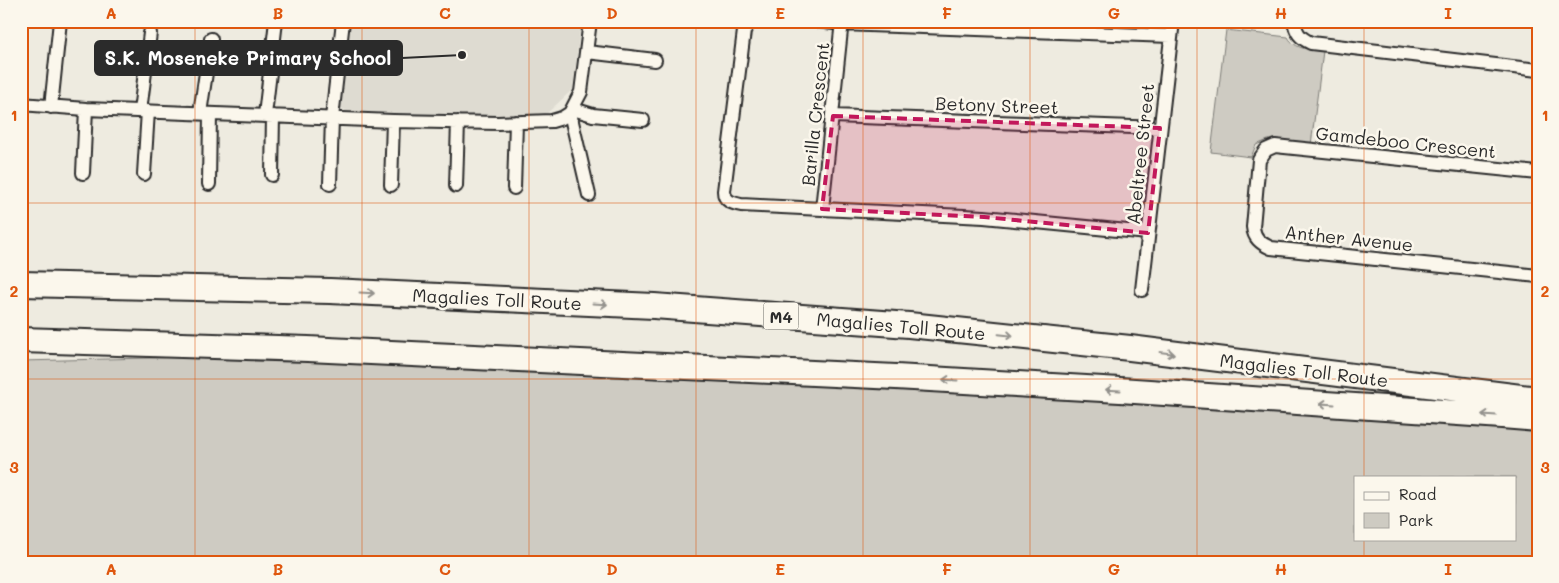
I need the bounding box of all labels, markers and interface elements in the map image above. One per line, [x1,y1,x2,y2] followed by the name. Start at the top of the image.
[105,2,117,23] text: A
[273,2,283,23] text: B
[439,2,451,23] text: C
[606,2,618,23] text: D
[775,2,785,23] text: E
[942,2,952,23] text: F
[1108,2,1120,23] text: G
[1275,2,1287,23] text: H
[1444,2,1452,23] text: I
[95,41,402,75] callout: S.K. Moseneke Primary School
[796,41,834,187] street label: Barilla Crescent
[105,45,391,70] text: S.K. Moseneke Primary School
[1121,82,1159,226] street label: Abeltree Street
[935,91,1059,119] street label: Betony Street
[10,104,18,125] text: 1
[1541,104,1549,125] text: 1
[1315,121,1497,163] street label: Gamdeboo Crescent
[1284,219,1414,257] street label: Anther Avenue
[10,280,19,301] text: 2
[1541,280,1550,301] text: 2
[412,283,582,315] street label: Magalies Toll Route
[359,288,375,297] one-way arrow
[591,299,607,308] one-way arrow
[764,302,798,330] road number: M4
[816,307,986,345] street label: Magalies Toll Route
[998,330,1014,340] one-way arrow
[1159,348,1175,358] one-way arrow
[1218,348,1390,392] street label: Magalies Toll Route
[943,376,959,385] one-way arrow
[1105,385,1121,394] one-way arrow
[1319,399,1335,408] one-way arrow
[1482,410,1498,419] one-way arrow
[9,456,19,477] text: 3
[1540,456,1550,477] text: 3
[1354,476,1516,540] legend
[1399,484,1436,504] text: Road
[1399,510,1433,530] text: Park
[105,558,117,579] text: A
[273,558,283,579] text: B
[439,558,451,579] text: C
[606,558,618,579] text: D
[775,558,785,579] text: E
[942,558,952,579] text: F
[1108,558,1120,579] text: G
[1275,558,1287,579] text: H
[1444,558,1452,579] text: I

